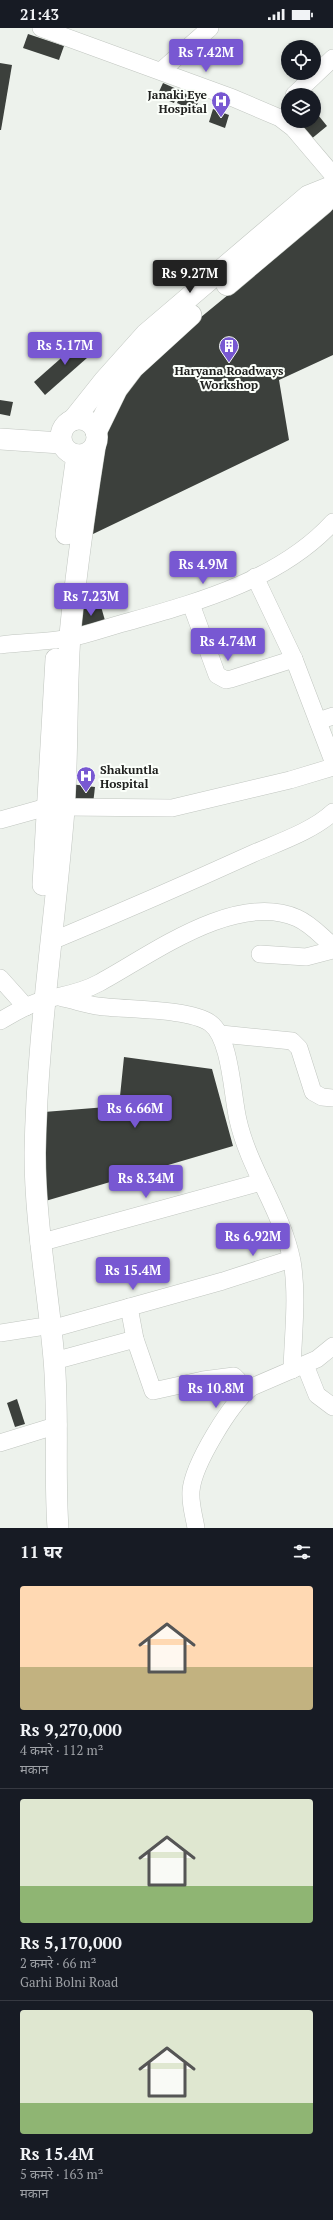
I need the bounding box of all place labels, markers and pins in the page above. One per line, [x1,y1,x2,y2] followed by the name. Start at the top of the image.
[165,39,247,73] pin: Rs 7.42M
[147,87,208,116] place label: Janaki Eye Hospital
[210,90,232,118] hospital icon: Janaki Eye Hospital
[149,260,231,294] pin: Rs 9.27M
[24,332,106,366] pin: Rs 5.17M
[218,335,240,363] building icon: Haryana Roadways Workshop
[175,363,284,392] place label: Haryana Roadways Workshop
[166,551,240,585] pin: Rs 4.9M
[50,583,132,617] pin: Rs 7.23M
[187,628,269,662] pin: Rs 4.74M
[100,762,159,791] place label: Shakuntla Hospital
[75,765,97,793] hospital icon: Shakuntla Hospital
[94,1095,176,1129] pin: Rs 6.66M
[105,1165,187,1199] pin: Rs 8.34M
[212,1223,294,1257] pin: Rs 6.92M
[92,1257,174,1291] pin: Rs 15.4M
[175,1375,257,1409] pin: Rs 10.8M

